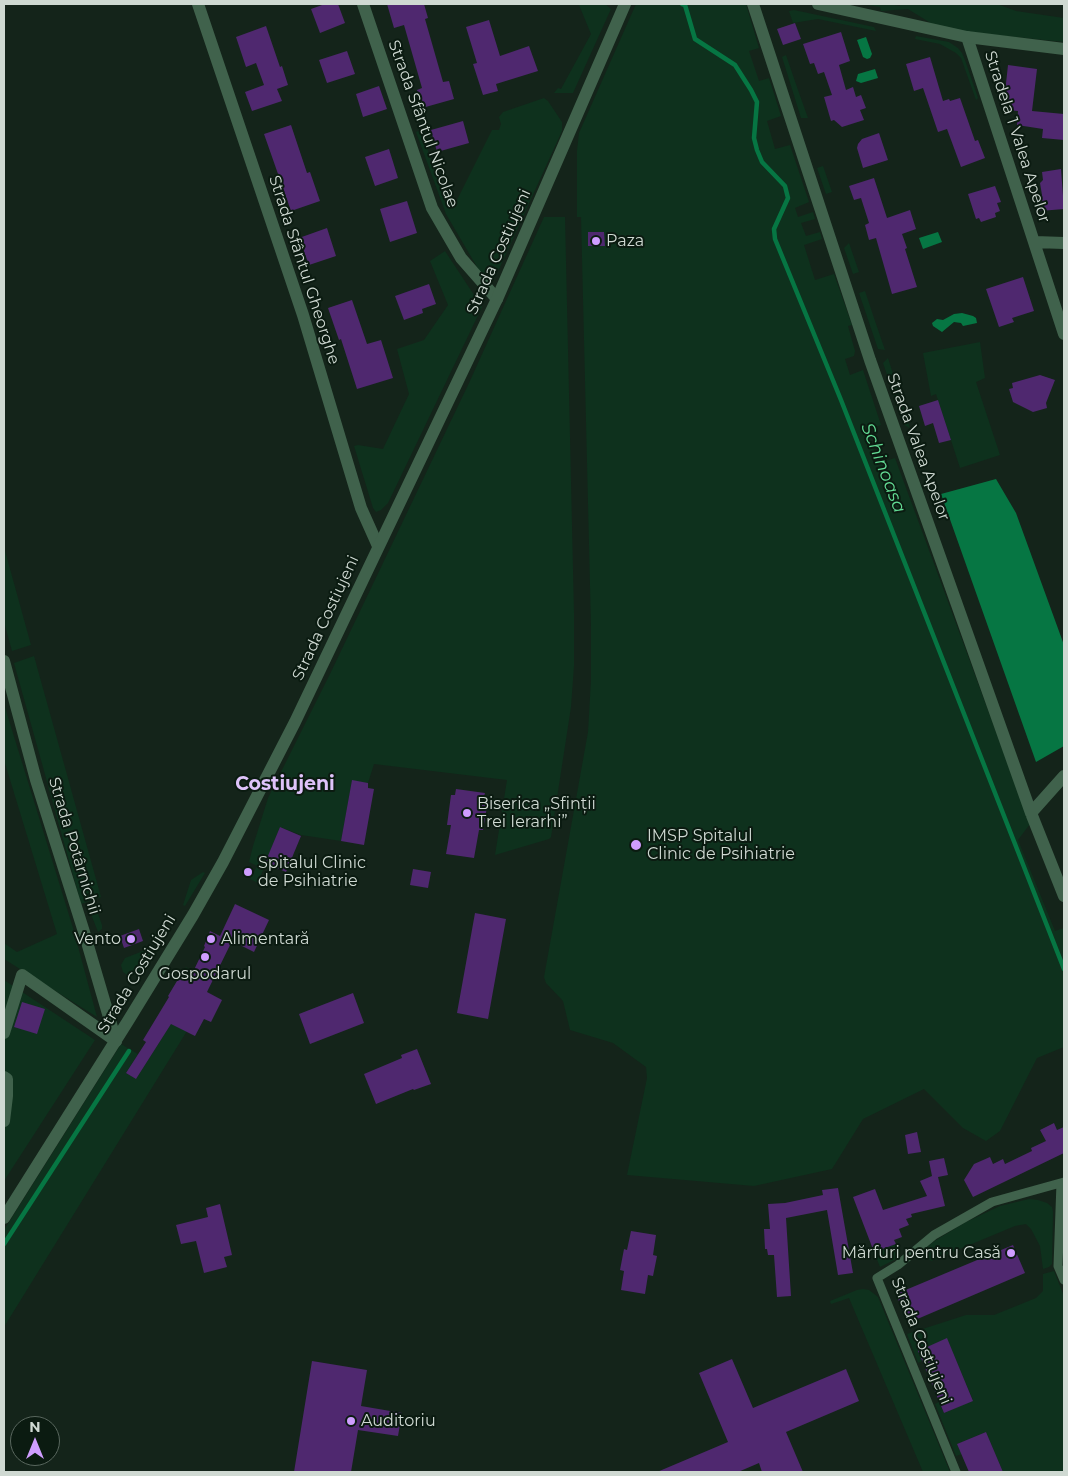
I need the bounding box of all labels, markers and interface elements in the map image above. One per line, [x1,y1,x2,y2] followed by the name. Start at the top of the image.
[384,38,462,210] street label: Strada Sfântul Nicolae
[980,49,1054,225] street label: Stradela 1 Valea Apelor
[264,173,344,367] street label: Strada Sfântul Gheorghe
[463,186,535,318] street label: Strada Costiujeni
[606,231,644,251] place label: Paza
[590,235,602,247] marker: Paza
[882,370,954,524] street label: Strada Valea Apelor
[856,420,910,516] water label: Schinoasa
[289,553,363,683] street label: Strada Costiujeni
[235,773,335,795] district label: Costiujeni
[44,775,104,917] street label: Strada Potârnichii
[477,794,596,832] place label: Biserica „Sfinții Trei Ierarhi”
[461,807,473,819] marker: Biserica „Sfinții Trei Ierarhi”
[647,826,795,864] place label: IMSP Spitalul Clinic de Psihiatrie
[629,838,643,852] marker: IMSP Spitalul Clinic de Psihiatrie
[258,853,366,891] place label: Spitalul Clinic de Psihiatrie
[242,866,254,878] marker: Spitalul Clinic de Psihiatrie
[94,911,180,1037] street label: Strada Costiujeni
[74,929,121,949] place label: Vento
[221,929,309,949] place label: Alimentară
[125,933,137,945] marker: Vento
[205,933,217,945] marker: Alimentară
[199,951,211,963] marker: Gospodarul
[159,964,251,984] place label: Gospodarul
[842,1243,1001,1263] place label: Mărfuri pentru Casă
[1005,1247,1017,1259] marker: Mărfuri pentru Casă
[887,1275,955,1407] street label: Strada Costiujeni
[361,1411,436,1431] place label: Auditoriu
[345,1415,357,1427] marker: Auditoriu
[10,1416,60,1466] north arrow
[29,1418,41,1436] text: N

